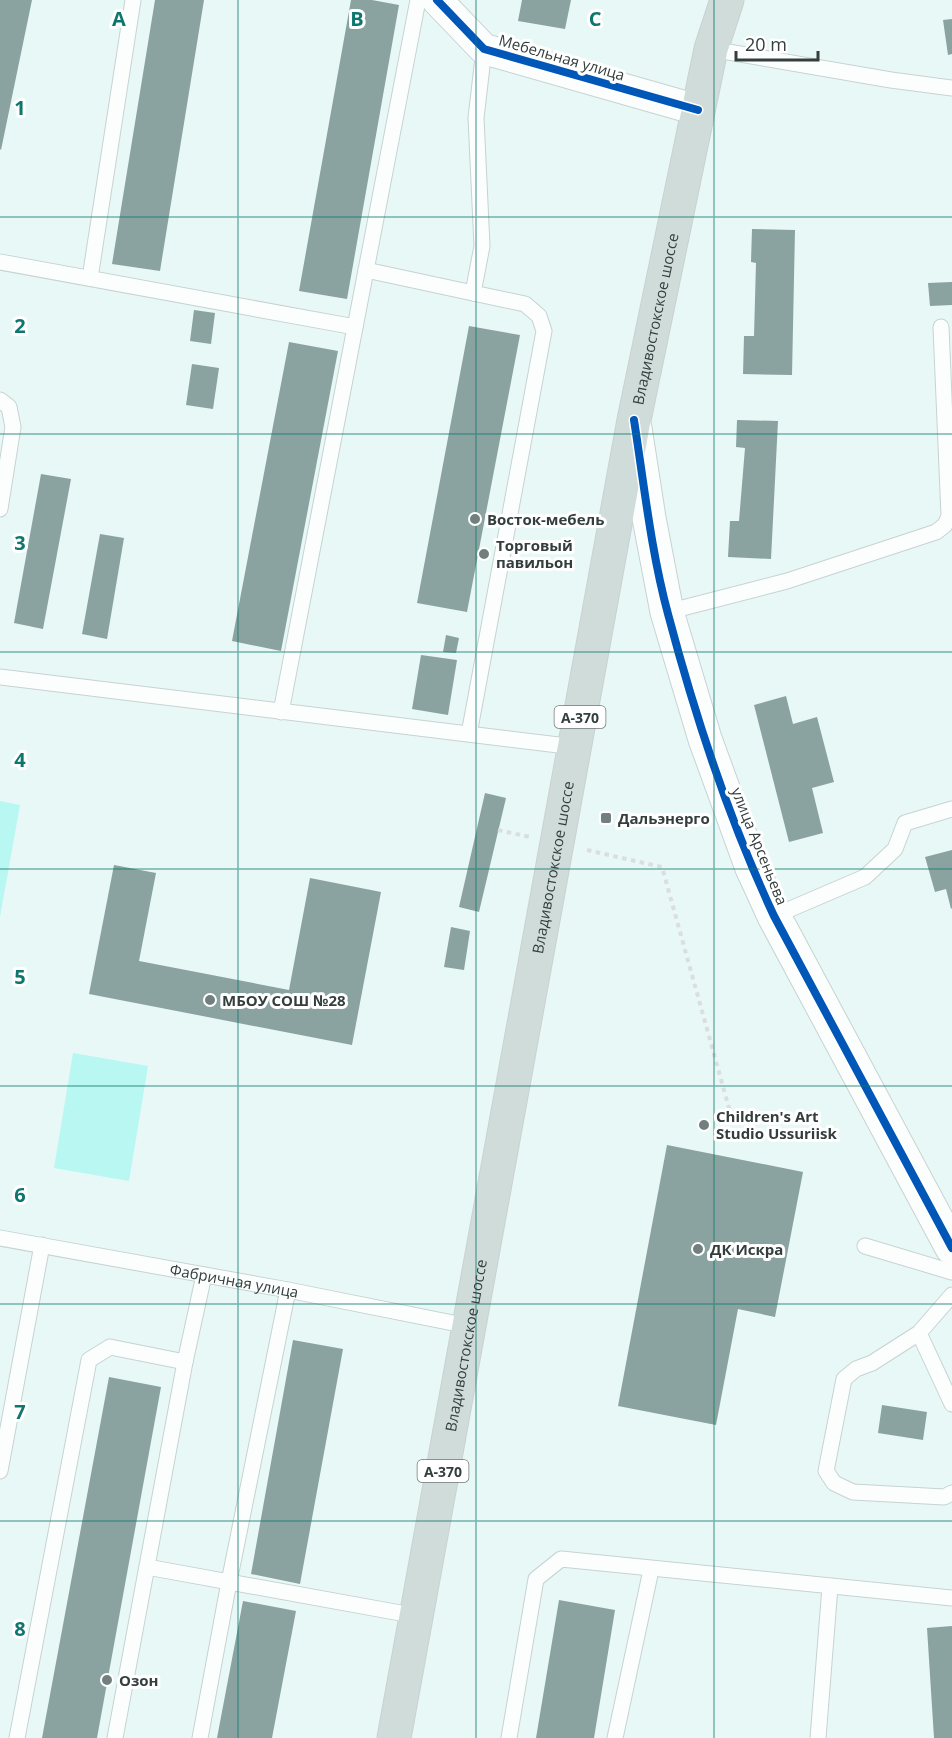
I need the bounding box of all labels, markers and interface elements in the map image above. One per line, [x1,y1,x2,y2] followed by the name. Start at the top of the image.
[112,5,126,32] text: A
[350,5,364,32] text: B
[589,5,602,32] text: C
[736,24,818,62] scale bar
[497,29,627,85] street label: Мебельная улица
[745,32,787,56] text: 20 m
[14,94,26,121] text: 1
[627,231,683,407] street label: Владивостокское шоссе
[14,312,26,339] text: 2
[487,509,604,529] place label: Восток-мебель
[468,512,482,526] marker: Восток-мебель
[14,529,26,556] text: 3
[496,535,573,572] place label: Торговый павильон
[477,547,491,561] marker: Торговый павильон
[554,706,606,728] road number: А-370
[14,746,26,773] text: 4
[527,779,578,955] street label: Владивостокское шоссе
[727,784,793,908] street label: улица Арсеньева
[618,808,710,828] place label: Дальэнерго
[599,811,613,825] marker: Дальэнерго
[14,963,26,990] text: 5
[222,990,346,1010] place label: МБОУ СОШ №28
[203,993,217,1007] marker: МБОУ СОШ №28
[716,1106,837,1143] place label: Children's Art Studio Ussuriisk
[697,1118,711,1132] marker: Children's Art Studio Ussuriisk
[14,1181,26,1208] text: 6
[710,1239,783,1259] place label: ДК Искра
[691,1242,705,1256] marker: ДК Искра
[440,1258,491,1433] street label: Владивостокское шоссе
[168,1259,300,1302] street label: Фабричная улица
[14,1398,26,1425] text: 7
[418,1460,468,1482] road number: А-370
[14,1615,26,1642] text: 8
[119,1670,159,1690] place label: Озон
[100,1673,114,1687] marker: Озон

